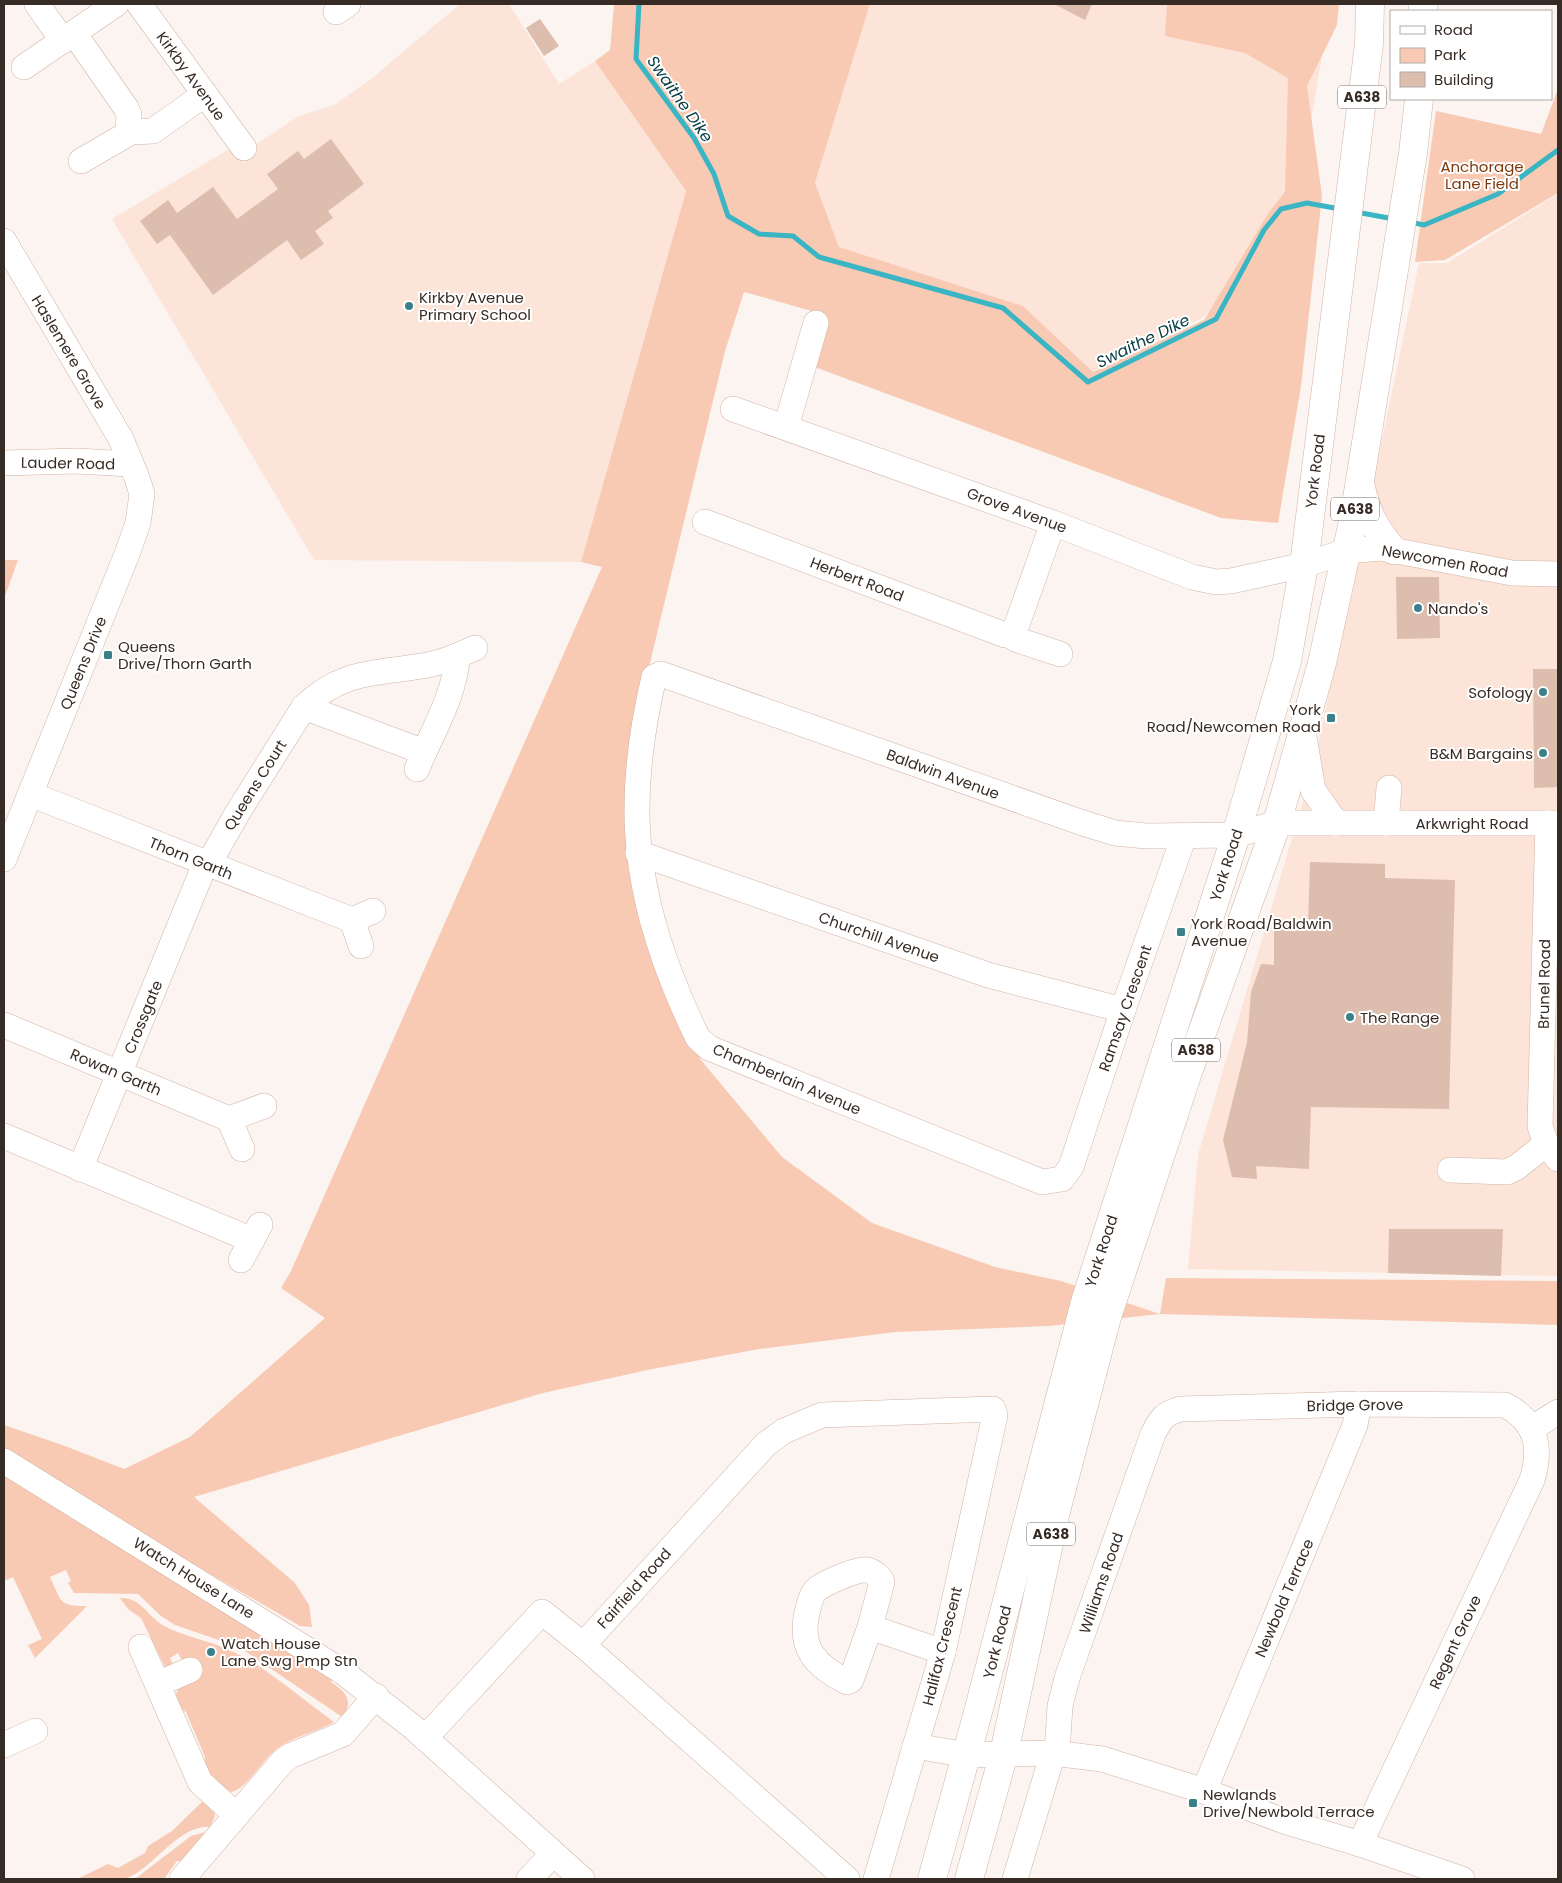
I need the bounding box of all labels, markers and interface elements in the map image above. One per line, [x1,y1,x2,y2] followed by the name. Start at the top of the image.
[1390,10,1552,100] legend
[1434,19,1473,40] text: Road
[152,27,230,125] street label: Kirkby Avenue
[1434,44,1466,65] text: Park
[642,51,719,147] water label: Swaithe Dike
[1434,69,1494,90] text: Building
[1338,85,1386,108] road number: A638
[1440,156,1524,194] park label: Anchorage Lane Field
[419,287,531,325] place label: Kirkby Avenue Primary School
[27,291,111,413] street label: Haslemere Grove
[403,300,415,312] marker: Kirkby Avenue Primary School
[1092,308,1194,374] water label: Swaithe Dike
[1300,433,1330,509] street label: York Road
[21,452,115,474] street label: Lauder Road
[964,482,1070,538] street label: Grove Avenue
[1331,498,1379,520] road number: A638
[1380,540,1510,582] street label: Newcomen Road
[807,551,907,607] street label: Herbert Road
[1428,598,1488,619] place label: Nando's
[1412,602,1424,614] marker: Nando's
[55,613,111,713] street label: Queens Drive
[118,636,252,674] place label: Queens Drive/Thorn Garth
[102,649,114,661] marker: Queens Drive/Thorn Garth
[1468,682,1534,703] place label: Sofology
[1537,686,1549,698] marker: Sofology
[1147,699,1321,737] place label: York Road/Newcomen Road
[1325,712,1337,724] marker: York Road/Newcomen Road
[219,736,291,834] street label: Queens Court
[1429,743,1533,764] place label: B&M Bargains
[883,744,1003,804] street label: Baldwin Avenue
[1537,747,1549,759] marker: B&M Bargains
[1415,813,1529,834] street label: Arkwright Road
[1204,826,1248,904] street label: York Road
[146,832,236,884] street label: Thorn Garth
[816,906,942,968] street label: Churchill Avenue
[1191,913,1332,951] place label: York Road/Baldwin Avenue
[1175,926,1187,938] marker: York Road/Baldwin Avenue
[1533,939,1555,1029] street label: Brunel Road
[1093,942,1157,1074] street label: Ramsay Crescent
[119,977,167,1057] street label: Crossgate
[1360,1007,1439,1028] place label: The Range
[1344,1011,1356,1023] marker: The Range
[710,1038,864,1120] street label: Chamberlain Avenue
[1172,1038,1220,1062] road number: A638
[67,1043,165,1101] street label: Rowan Garth
[1079,1212,1123,1290] street label: York Road
[1306,1394,1404,1416] street label: Bridge Grove
[1027,1522,1075,1546] road number: A638
[1074,1530,1128,1636] street label: Williams Road
[129,1532,259,1624] street label: Watch House Lane
[1250,1536,1318,1660] street label: Newbold Terrace
[592,1543,676,1633] street label: Fairfield Road
[917,1584,967,1708] street label: Halifax Crescent
[1424,1592,1486,1692] street label: Regent Grove
[978,1603,1016,1681] street label: York Road
[221,1633,358,1671] place label: Watch House Lane Swg Pmp Stn
[205,1646,217,1658] marker: Watch House Lane Swg Pmp Stn
[1203,1784,1375,1822] place label: Newlands Drive/Newbold Terrace
[1187,1797,1199,1809] marker: Newlands Drive/Newbold Terrace

